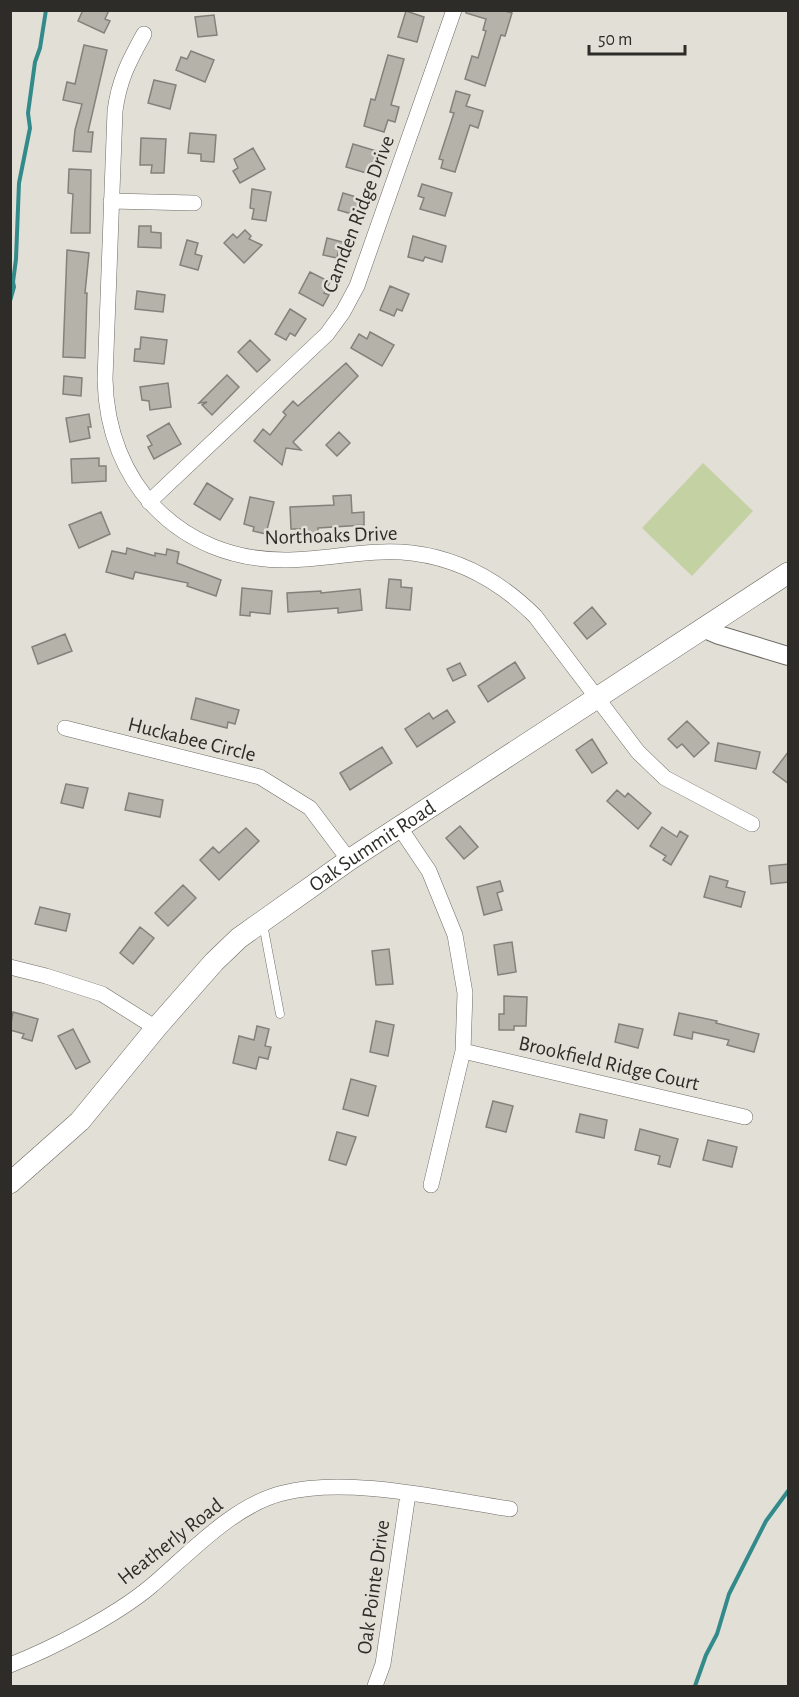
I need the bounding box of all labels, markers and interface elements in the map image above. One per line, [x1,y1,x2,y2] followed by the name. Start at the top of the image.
[589,18,685,56] scale bar
[598,31,632,49] text: 50 m
[319,133,398,296] street label: Camden Ridge Drive
[264,523,398,548] street label: Northoaks Drive
[126,713,258,766] street label: Huckabee Circle
[305,797,439,896] street label: Oak Summit Road
[517,1032,702,1095] street label: Brookfield Ridge Court
[114,1494,227,1589] street label: Heatherly Road
[354,1518,393,1656] street label: Oak Pointe Drive

